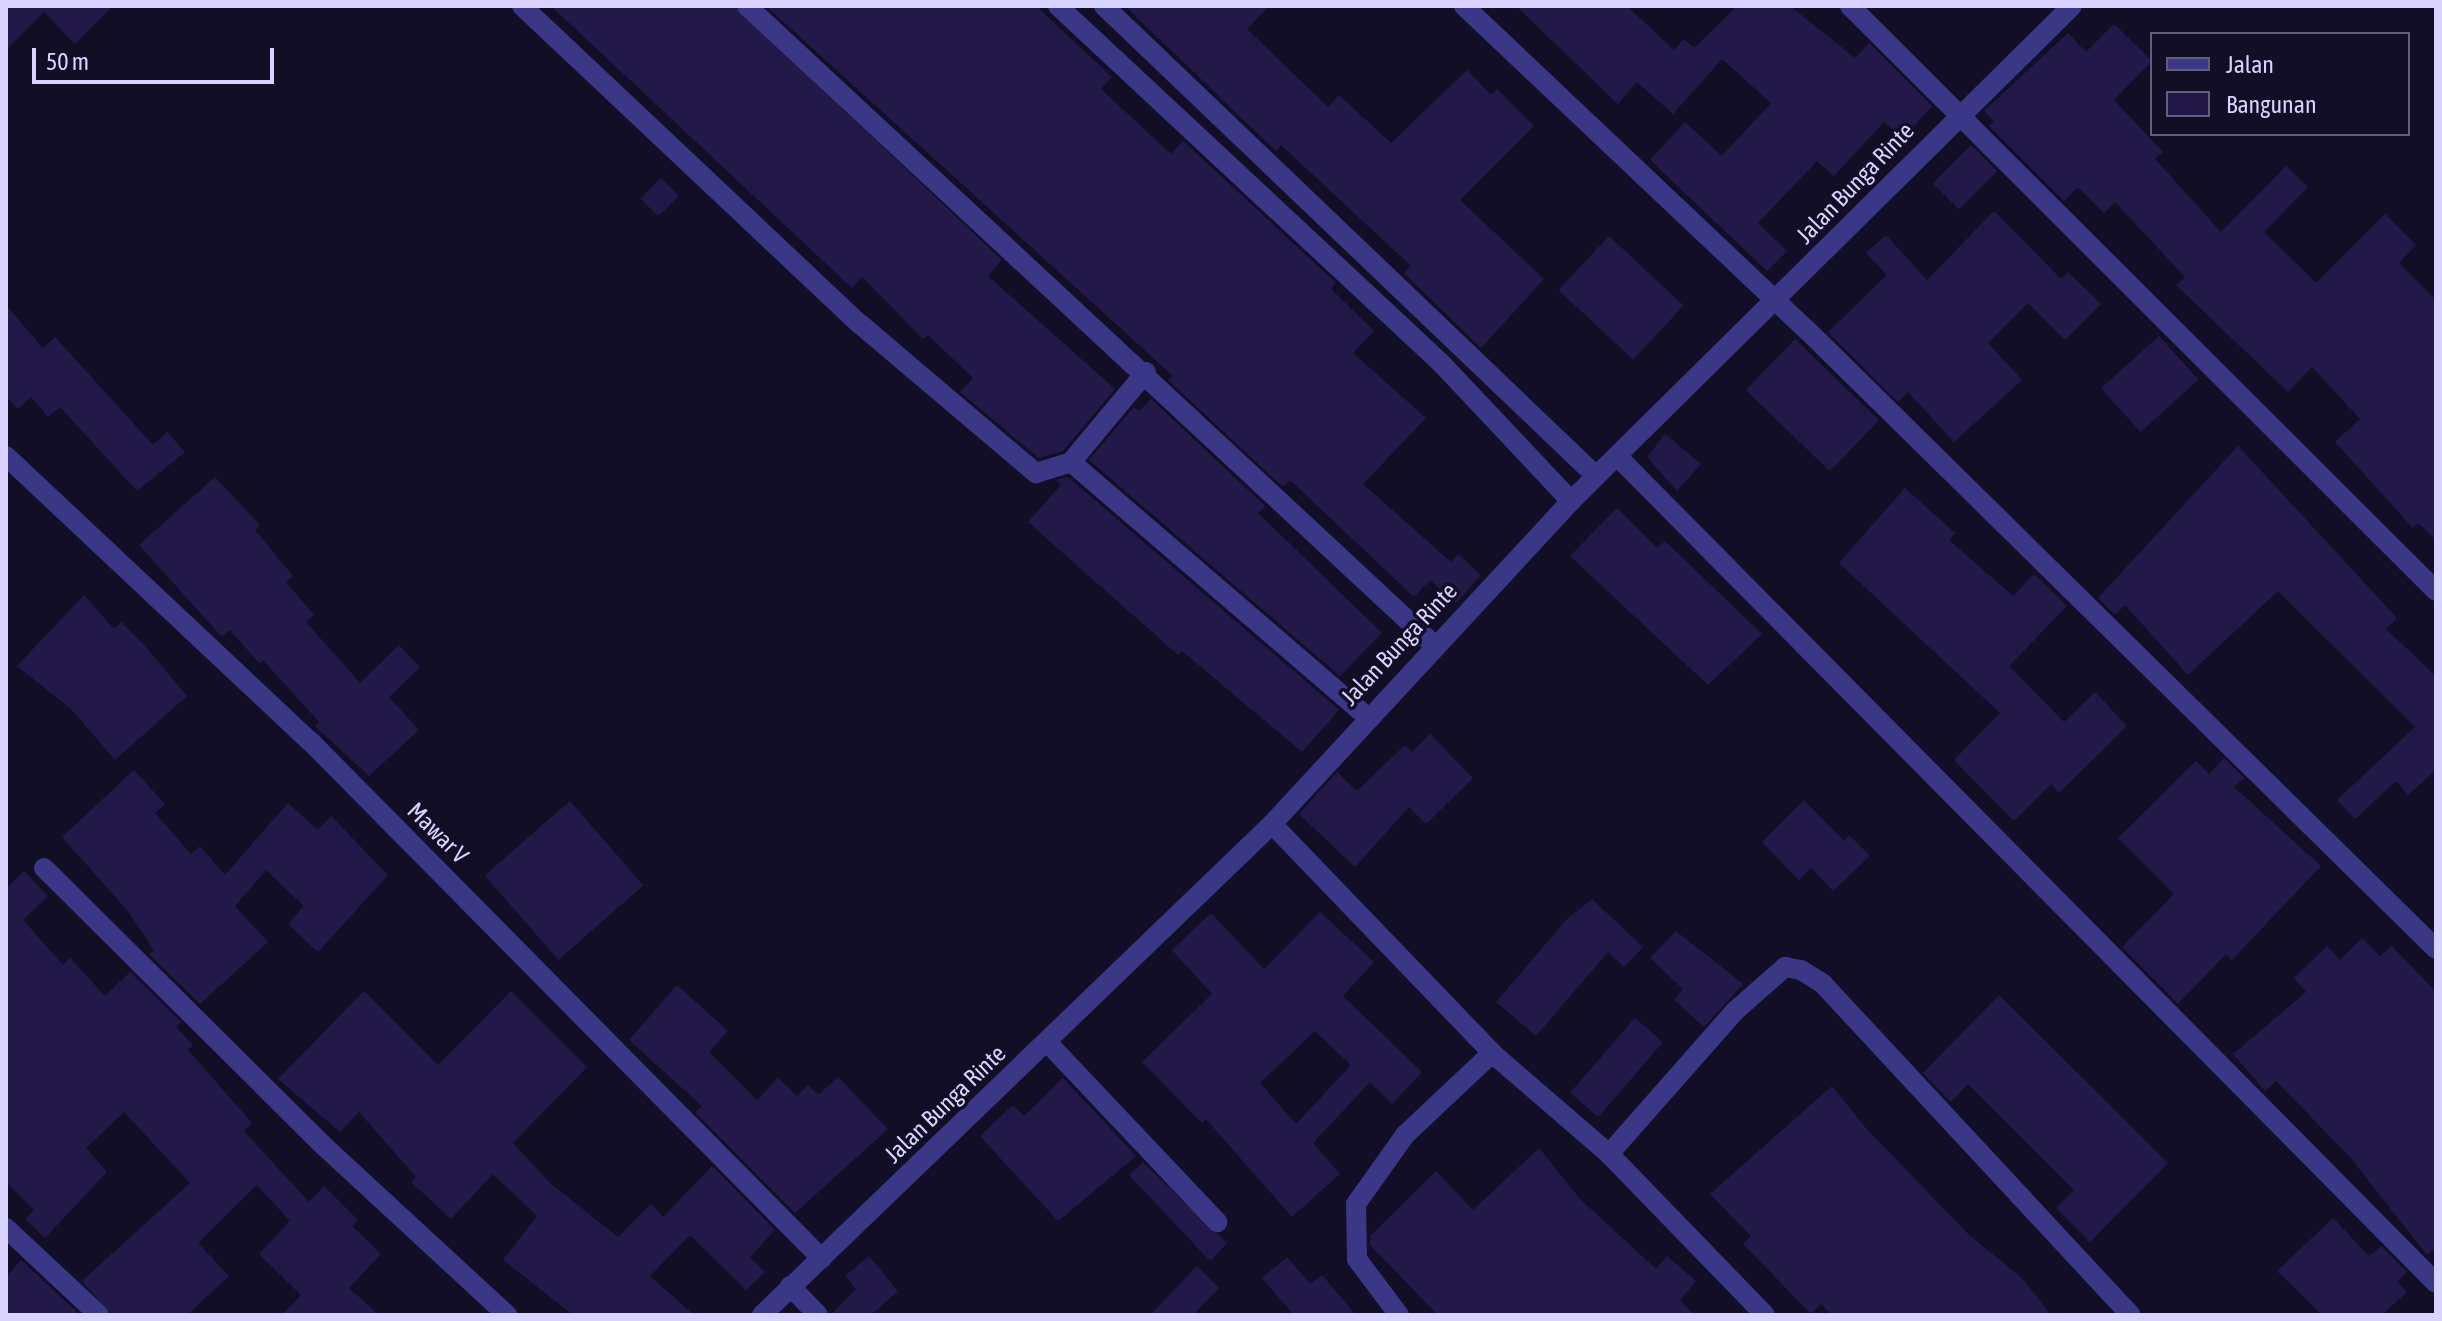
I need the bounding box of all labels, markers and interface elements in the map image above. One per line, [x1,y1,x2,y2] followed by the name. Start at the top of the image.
[36,32,278,82] scale bar
[2150,32,2410,136] legend
[46,48,89,75] text: 50 m
[2226,51,2274,78] text: Jalan
[2226,91,2317,118] text: Bangunan
[1790,117,1920,249] street label: Jalan Bunga Rinte
[1335,577,1463,711] street label: Jalan Bunga Rinte
[401,796,475,870] street label: Mawar V
[879,1039,1011,1169] street label: Jalan Bunga Rinte

